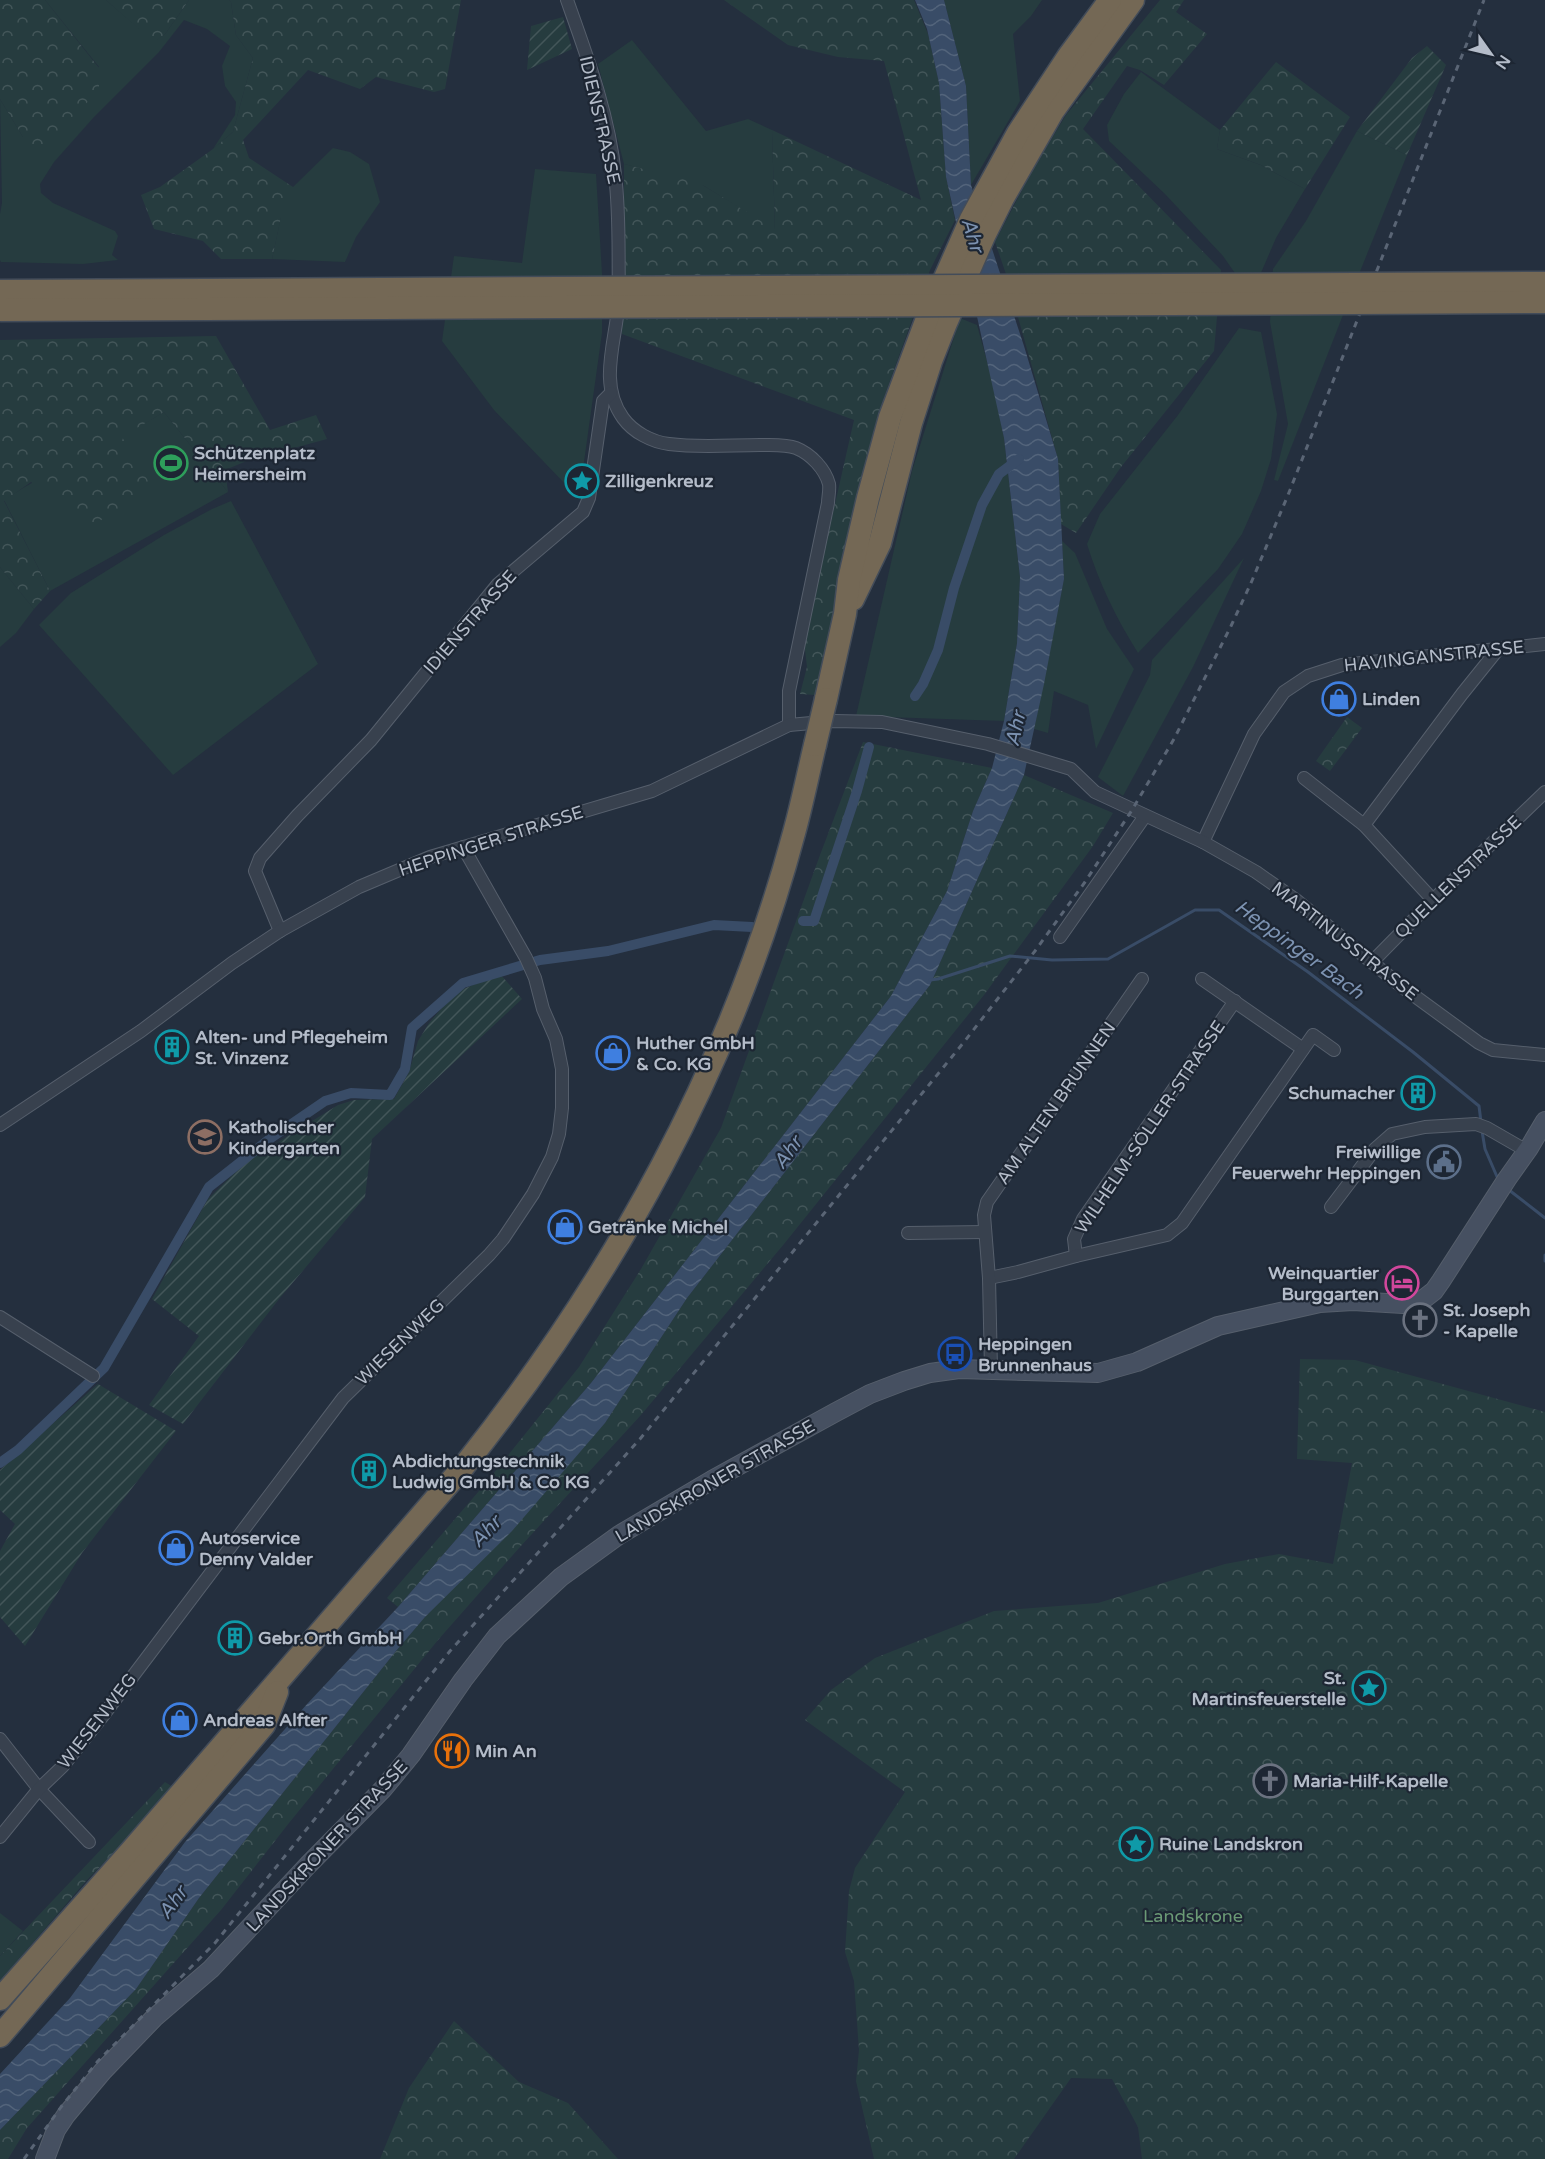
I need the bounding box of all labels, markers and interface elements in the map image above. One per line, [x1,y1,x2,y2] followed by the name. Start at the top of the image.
[1461,24,1521,84] north arrow
[1491,51,1514,73] text: N
[575,54,625,186] street label: IDIENSTRASSE
[955,215,989,257] water label: Ahr
[194,442,315,485] place label: Schützenplatz Heimersheim
[153,445,189,481] sports icon: Schützenplatz Heimersheim
[564,463,600,499] place icon: Zilligenkreuz
[605,470,714,492] place label: Zilligenkreuz
[419,565,521,679] street label: IDIENSTRASSE
[1343,636,1525,676] street label: HAVINGANSTRASSE
[1321,681,1357,717] shop icon: Linden
[1362,688,1420,710] place label: Linden
[1001,707,1032,748] water label: Ahr
[396,801,586,881] street label: HEPPINGER STRASSE
[1390,811,1526,943] street label: QUELLENSTRASSE
[1267,877,1423,1005] street label: MARTINUSSTRASSE
[1230,895,1369,1005] water label: Heppinger Bach
[1070,1016,1230,1238] street label: WILHELM-SÖLLER-STRASSE
[992,1017,1120,1189] street label: AM ALTEN BRUNNEN
[195,1026,388,1069] place label: Alten- und Pflegeheim St. Vinzenz
[154,1029,190,1065] building icon: Alten- und Pflegeheim St. Vinzenz
[636,1032,755,1075] place label: Huther GmbH & Co. KG
[595,1035,631,1071] shop icon: Huther GmbH & Co. KG
[1400,1075,1436,1111] building icon: Schumacher
[1288,1082,1396,1104] place label: Schumacher
[228,1116,340,1159] place label: Katholischer Kindergarten
[187,1119,223,1155] school or university icon: Katholischer Kindergarten
[768,1130,809,1174] water label: Ahr
[1231,1141,1421,1184] place label: Freiwillige Feuerwehr Heppingen
[1426,1144,1462,1180] public building icon: Freiwillige Feuerwehr Heppingen
[547,1209,583,1245] shop icon: Getränke Michel
[588,1216,728,1238] place label: Getränke Michel
[1268,1262,1380,1305] place label: Weinquartier Burggarten
[1384,1265,1420,1301] hotel icon: Weinquartier Burggarten
[351,1294,449,1390] street label: WIESENWEG
[1443,1299,1530,1342] place label: St. Joseph - Kapelle
[1402,1302,1438,1338] church icon: St. Joseph - Kapelle
[978,1333,1092,1376] place label: Heppingen Brunnenhaus
[937,1336,973,1372] bus stop icon: Heppingen Brunnenhaus
[611,1415,819,1547] street label: LANDSKRONER STRASSE
[392,1450,590,1493] place label: Abdichtungstechnik Ludwig GmbH & Co KG
[351,1453,387,1489] building icon: Abdichtungstechnik Ludwig GmbH & Co KG
[465,1509,508,1553] water label: Ahr
[199,1527,314,1570] place label: Autoservice Denny Valder
[158,1530,194,1566] shop icon: Autoservice Denny Valder
[217,1620,253,1656] building icon: Gebr.Orth GmbH
[258,1627,402,1649] place label: Gebr.Orth GmbH
[1191,1667,1346,1710] place label: St. Martinsfeuerstelle
[53,1669,141,1773] street label: WIESENWEG
[1351,1670,1387,1706] place icon: St. Martinsfeuerstelle
[162,1702,198,1738] shop icon: Andreas Alfter
[203,1709,328,1731] place label: Andreas Alfter
[434,1733,470,1769] restaurant icon: Min An
[475,1740,537,1762] place label: Min An
[242,1756,412,1936] street label: LANDSKRONER STRASSE
[1252,1763,1288,1799] church icon: Maria-Hilf-Kapelle
[1293,1770,1448,1792] place label: Maria-Hilf-Kapelle
[1118,1826,1154,1862] place icon: Ruine Landskron
[1159,1833,1303,1855] place label: Ruine Landskron
[153,1880,194,1924] water label: Ahr
[1143,1905,1243,1927] park label: Landskrone

